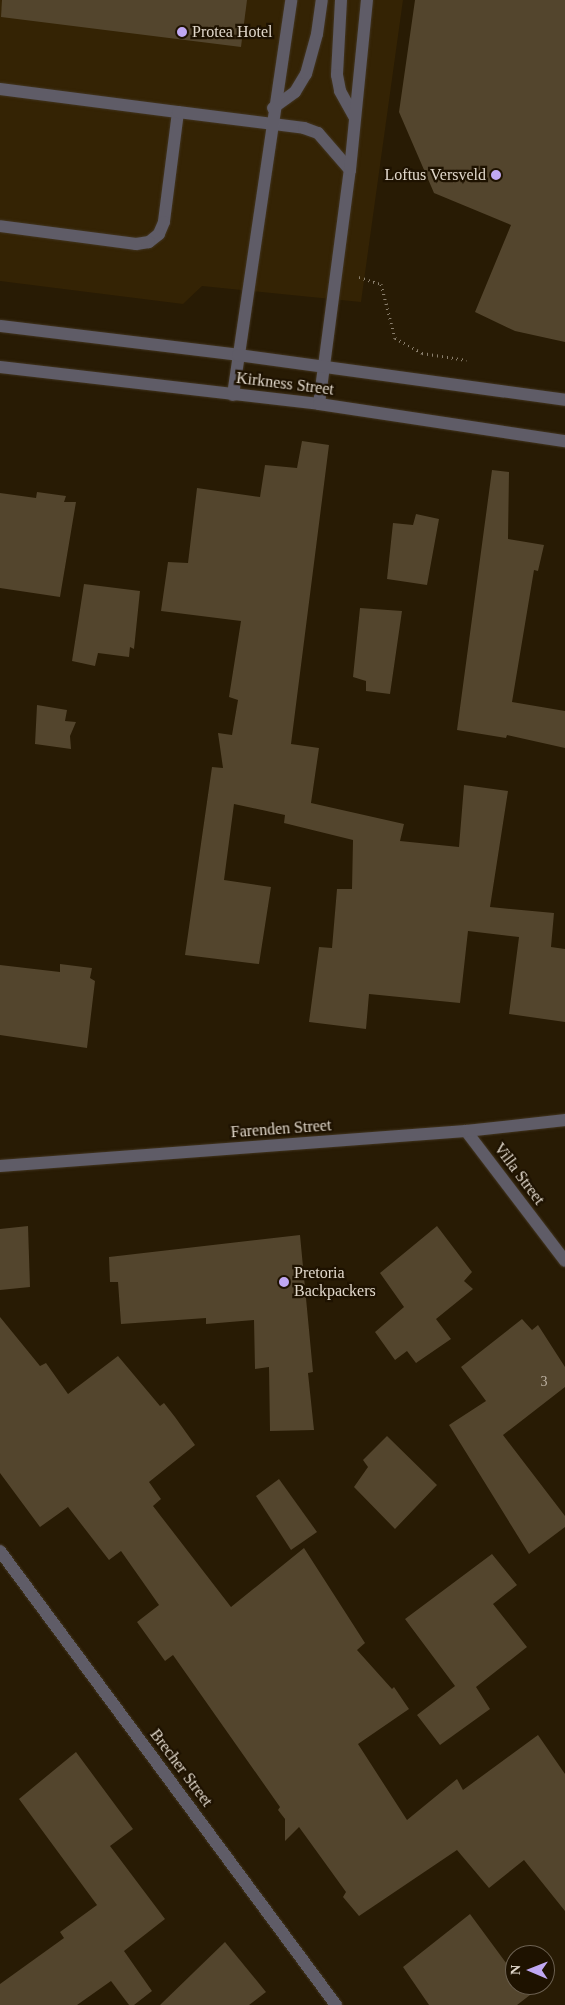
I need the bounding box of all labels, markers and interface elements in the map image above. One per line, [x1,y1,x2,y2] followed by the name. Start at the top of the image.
[192,22,272,42] place label: Protea Hotel
[176,26,188,38] marker: Protea Hotel
[384,165,486,185] place label: Loftus Versveld
[490,169,502,181] marker: Loftus Versveld
[235,368,335,400] street label: Kirkness Street
[230,1116,332,1142] street label: Farenden Street
[490,1139,548,1209] street label: Villa Street
[294,1263,376,1301] place label: Pretoria Backpackers
[278,1276,290,1288] marker: Pretoria Backpackers
[540,1374,548,1390] house number: 3
[146,1726,216,1810] street label: Brecher Street
[505,1945,555,1995] north arrow
[508,1965,523,1975] text: N

